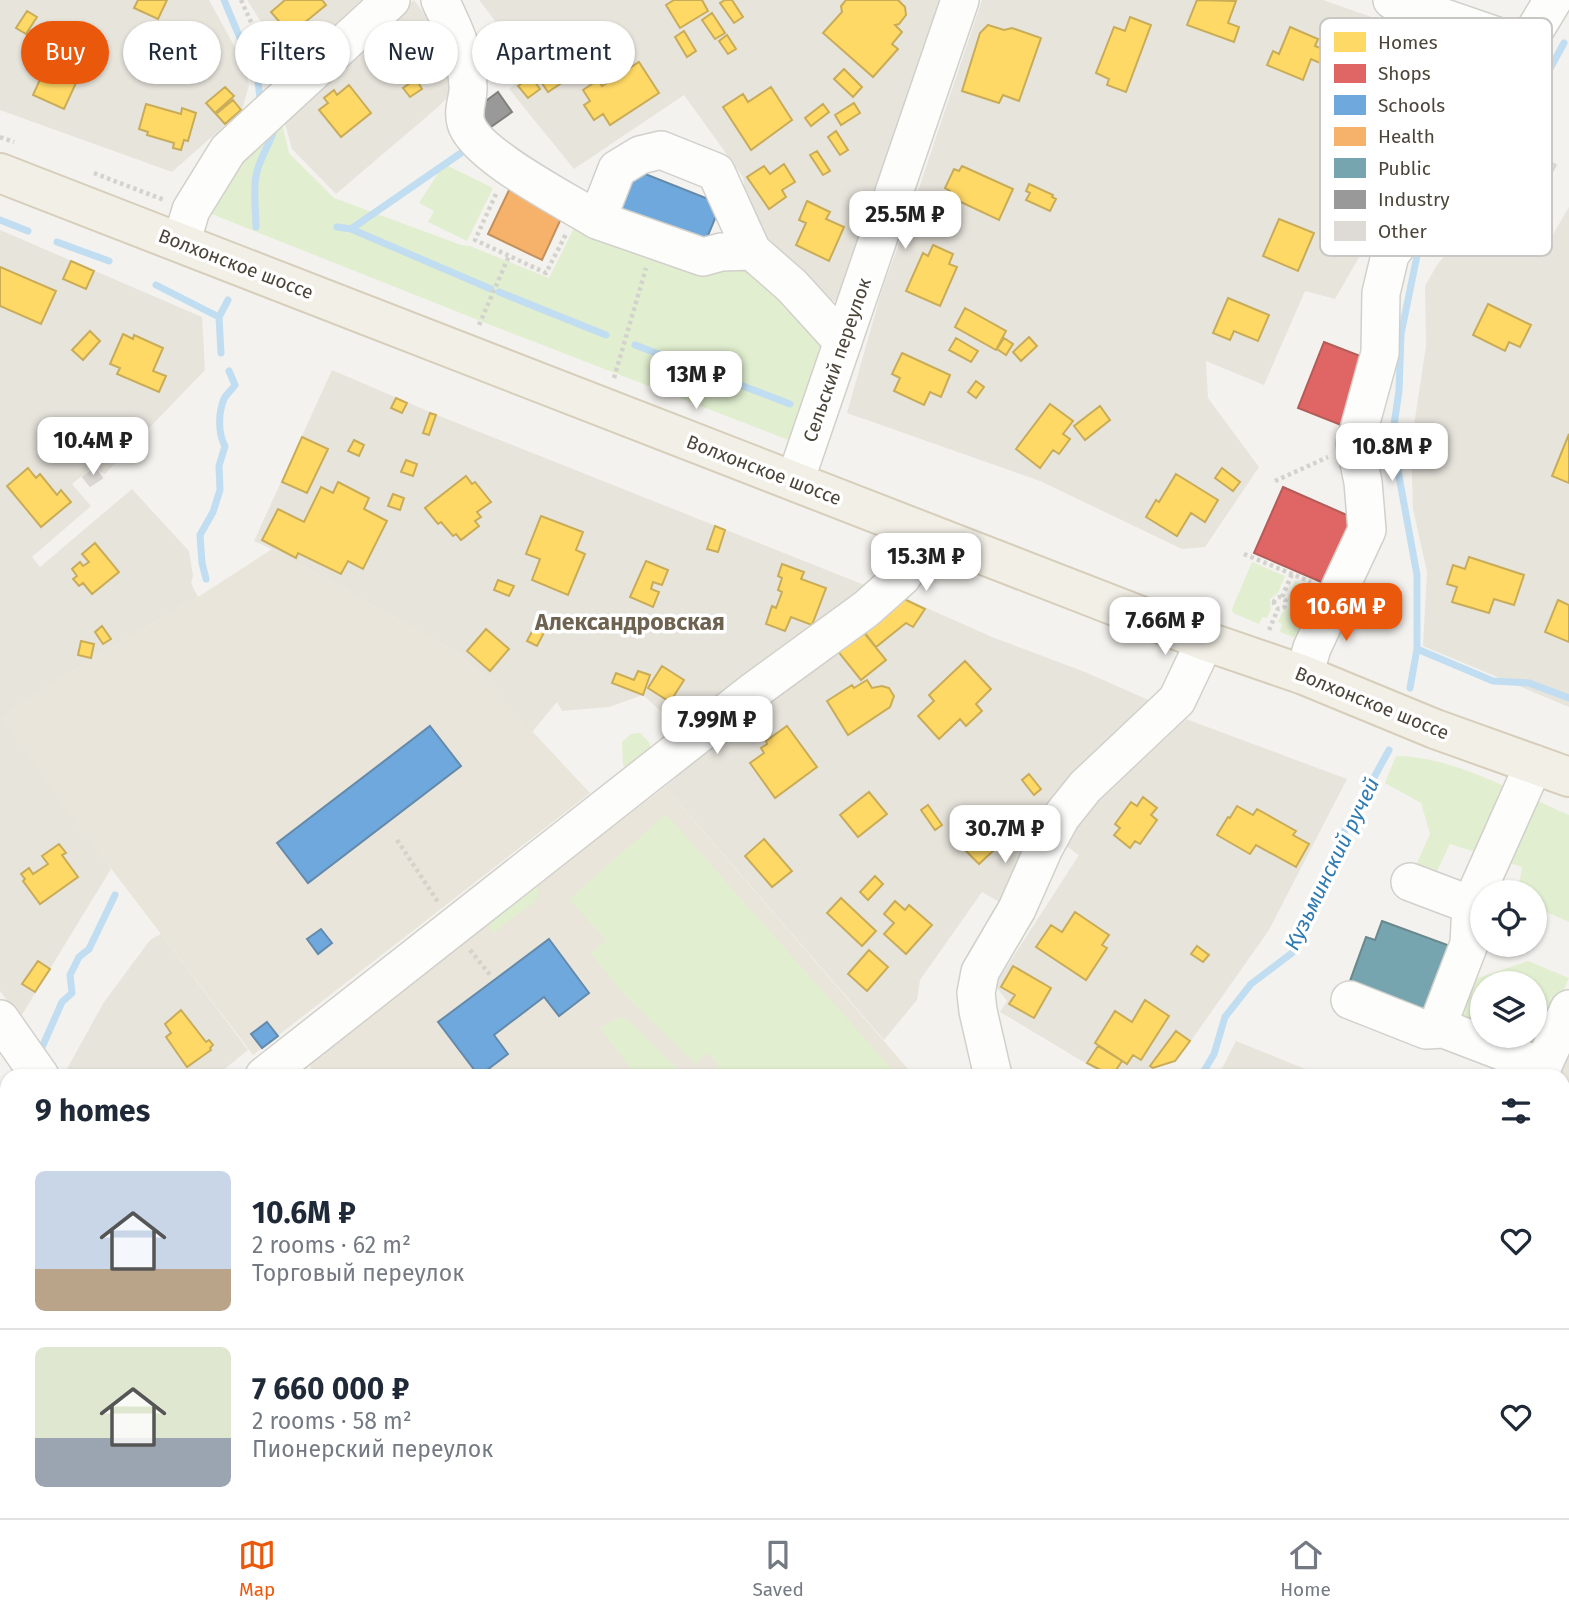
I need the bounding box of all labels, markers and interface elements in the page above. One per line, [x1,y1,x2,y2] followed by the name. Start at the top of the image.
[1320,18,1552,256] legend
[21,21,109,84] chip: Buy
[123,21,221,84] chip: Rent
[235,21,350,84] chip: Filters
[364,21,458,84] chip: New
[472,21,635,84] chip: Apartment
[1378,31,1438,54] text: Homes
[1378,62,1431,85] text: Shops
[1378,94,1445,117] text: Schools
[1378,125,1435,148] text: Health
[1378,157,1431,180] text: Public
[1378,188,1450,211] text: Industry
[840,191,970,251] pin: 25.5M ₽
[865,200,945,228] text: 25.5M ₽
[1378,220,1427,243] text: Other
[155,224,317,304] street label: Волхонское шоссе
[798,275,876,445] street label: Сельский переулок
[647,352,745,411] pin: 13M ₽
[666,360,726,388] text: 13M ₽
[28,418,158,477] pin: 10.4M ₽
[1327,424,1457,483] pin: 10.8M ₽
[53,426,133,454] text: 10.4M ₽
[683,430,845,510] street label: Волхонское шоссе
[1352,432,1432,460] text: 10.8M ₽
[861,534,991,593] pin: 15.3M ₽
[887,542,965,570] text: 15.3M ₽
[1281,584,1411,643] pin: 10.6M ₽
[1306,592,1386,620] text: 10.6M ₽
[1100,598,1230,657] pin: 7.66M ₽
[1125,606,1205,634] text: 7.66M ₽
[534,608,725,636] district label: Александровская
[1292,662,1452,744] street label: Волхонское шоссе
[652,696,782,756] pin: 7.99M ₽
[678,705,756,733] text: 7.99M ₽
[1279,773,1385,955] water label: Кузьминский ручей
[940,806,1070,865] pin: 30.7M ₽
[966,814,1044,842] text: 30.7M ₽
[1470,880,1547,1048] map controls
[1470,880,1547,957] button: locate
[1470,971,1547,1048] button: layers
[1497,1092,1535,1130] icon: filters
[35,1093,150,1129] text: 9 homes
[252,1195,356,1231] text: 10.6M ₽
[91,1199,175,1283] icon: home
[1497,1222,1535,1260] icon: heart
[252,1231,411,1259] text: 2 rooms · 62 m²
[252,1259,464,1287] text: Торговый переулок
[252,1371,409,1407] text: 7 660 000 ₽
[91,1375,175,1459] icon: home
[1497,1398,1535,1436] icon: heart
[252,1407,412,1435] text: 2 rooms · 58 m²
[252,1435,493,1463] text: Пионерский переулок
[238,1536,276,1601] tab: Map
[752,1536,804,1601] tab: Saved
[1280,1536,1331,1601] tab: Home

